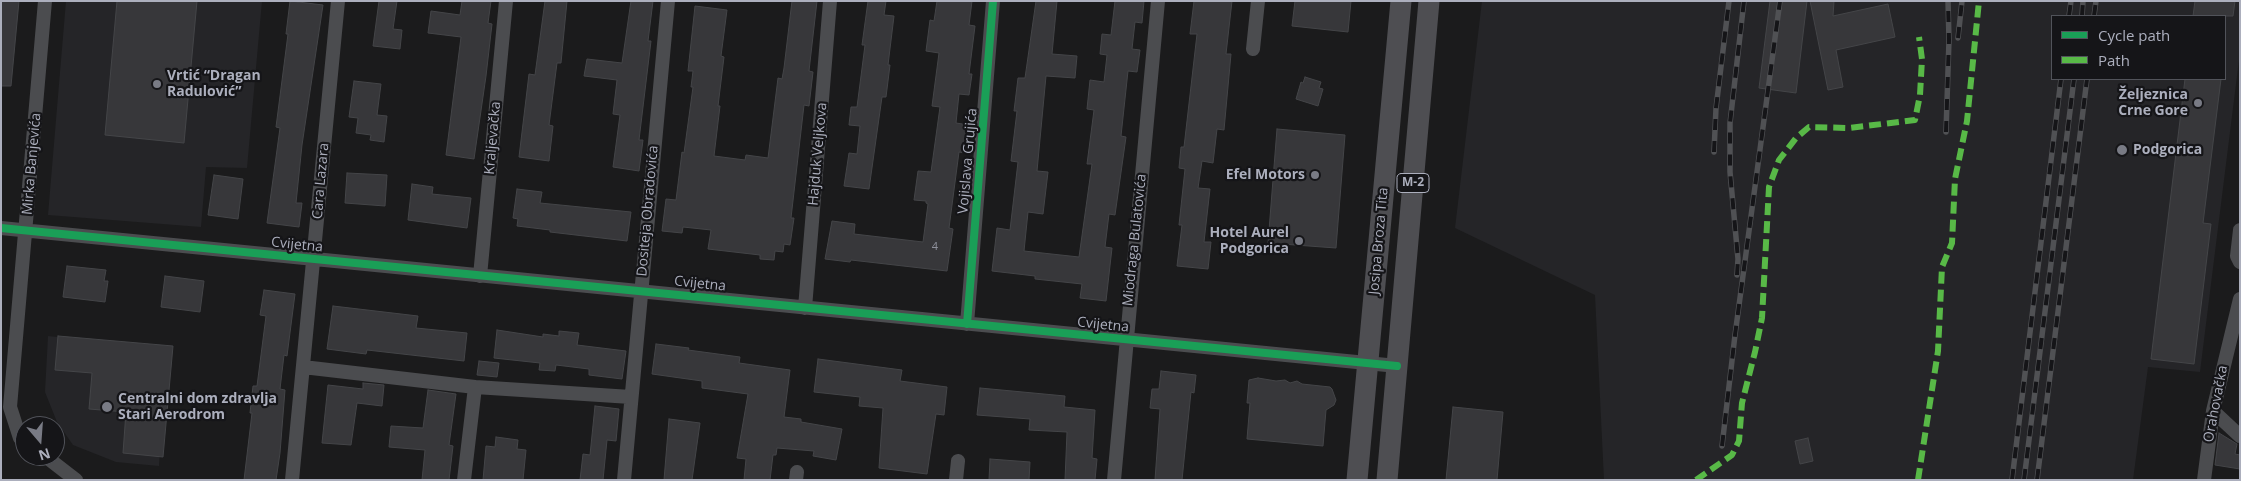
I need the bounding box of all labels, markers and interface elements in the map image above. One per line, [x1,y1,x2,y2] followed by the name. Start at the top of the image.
[2051,15,2226,80] legend
[2098,25,2170,45] text: Cycle path
[2098,50,2130,70] text: Path
[167,68,261,100] place label: Vrtić “Dragan Radulović”
[151,78,163,90] marker: Vrtić “Dragan Radulović”
[2118,87,2188,120] place label: Željeznica Crne Gore
[2192,97,2204,109] marker: Željeznica Crne Gore
[481,101,505,175] street label: Kraljevačka
[805,102,831,206] street label: Hajduk Veljkova
[955,107,981,215] street label: Vojislava Grujića
[19,112,45,216] street label: Mirka Banjevića
[309,142,333,220] street label: Cara Lazara
[2133,142,2202,158] place label: Podgorica
[2115,143,2129,157] marker: Podgorica
[634,145,662,277] street label: Dositeja Obradovića
[1226,167,1305,183] place label: Efel Motors
[1309,169,1321,181] marker: Efel Motors
[1120,173,1150,307] street label: Miodraga Bulatovića
[1397,174,1429,192] road number: M-2
[1366,187,1392,295] street label: Josipa Broza Tita
[1210,225,1289,258] place label: Hotel Aurel Podgorica
[270,234,324,256] street label: Cvijetna
[1293,235,1305,247] marker: Hotel Aurel Podgorica
[932,240,938,254] house number: 4
[673,273,727,295] street label: Cvijetna
[1076,314,1130,336] street label: Cvijetna
[2200,364,2232,444] street label: Orahovačka
[118,391,277,424] place label: Centralni dom zdravlja Stari Aerodrom
[100,400,114,414] marker: Centralni dom zdravlja Stari Aerodrom
[15,416,65,466] north arrow
[36,444,53,466] text: N

